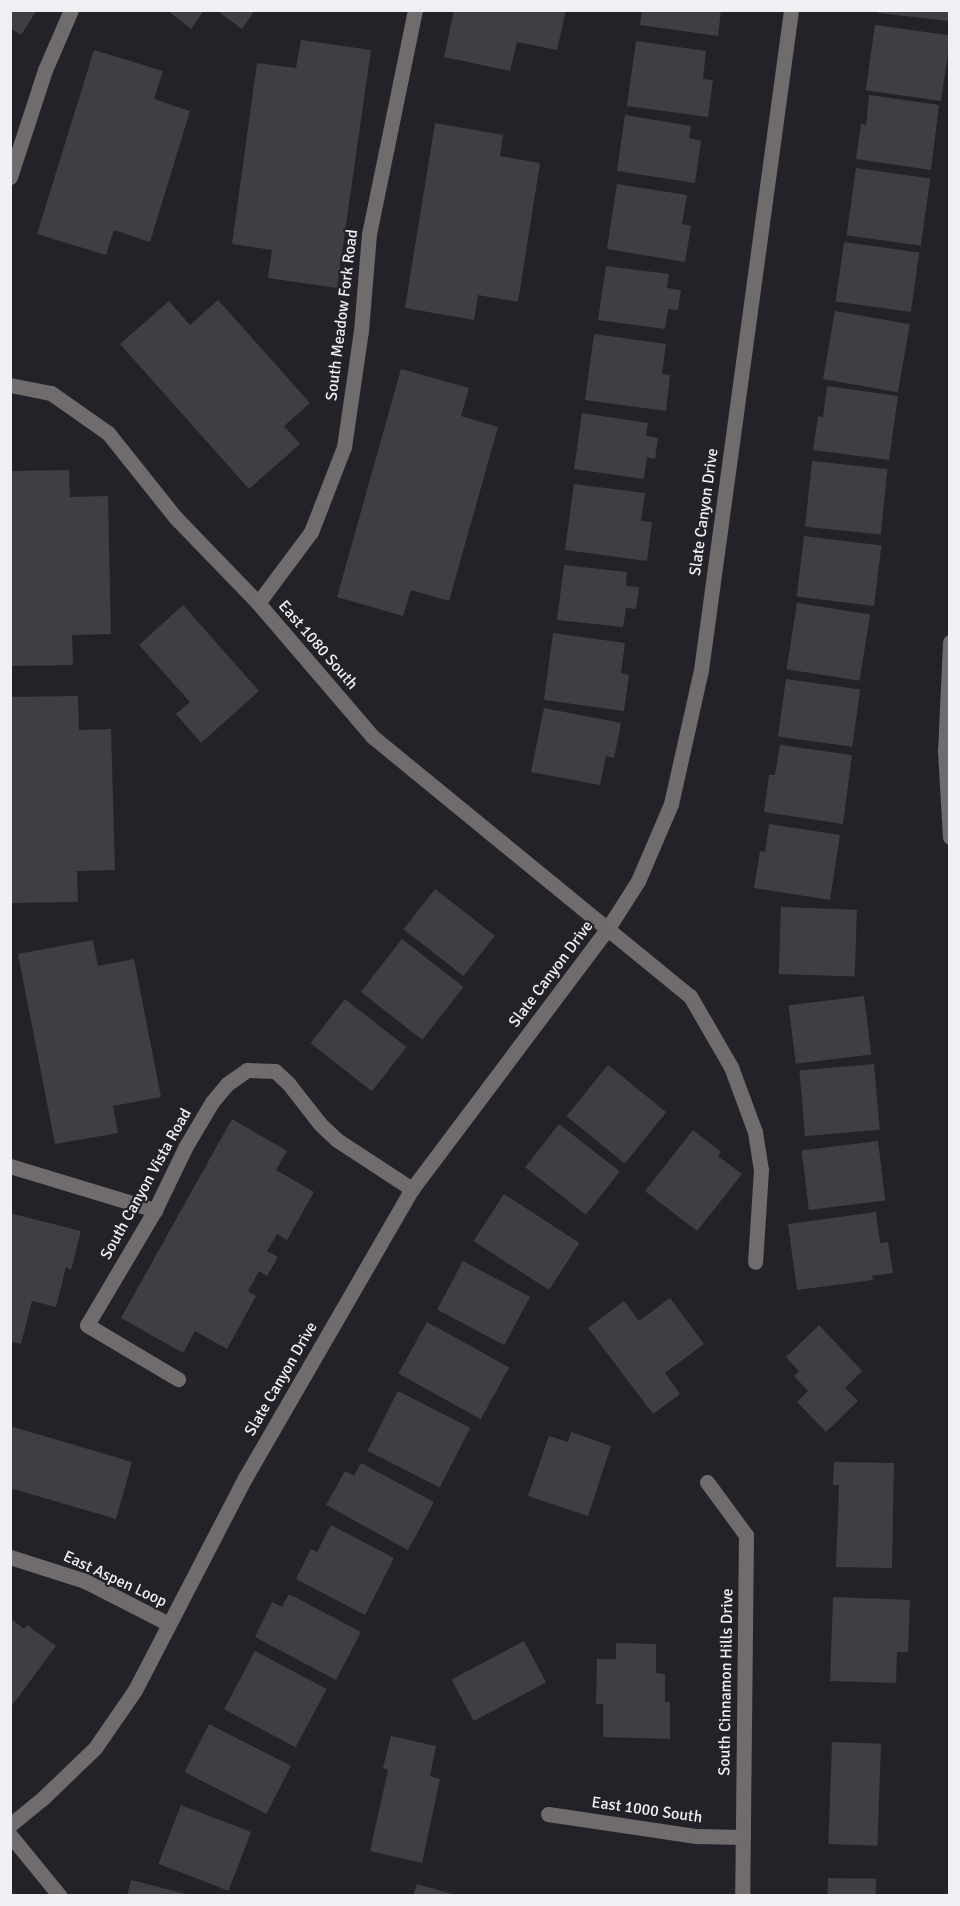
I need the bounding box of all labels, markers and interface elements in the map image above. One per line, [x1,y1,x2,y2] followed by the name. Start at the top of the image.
[322,228,362,402] street label: South Meadow Fork Road
[686,447,722,577] street label: Slate Canyon Drive
[274,597,362,693] street label: East 1080 South
[505,917,597,1031] street label: Slate Canyon Drive
[96,1105,196,1263] street label: South Canyon Vista Road
[241,1319,321,1439] street label: Slate Canyon Drive
[60,1547,170,1611] street label: East Aspen Loop
[715,1588,737,1776] street label: South Cinnamon Hills Drive
[590,1793,704,1827] street label: East 1000 South

